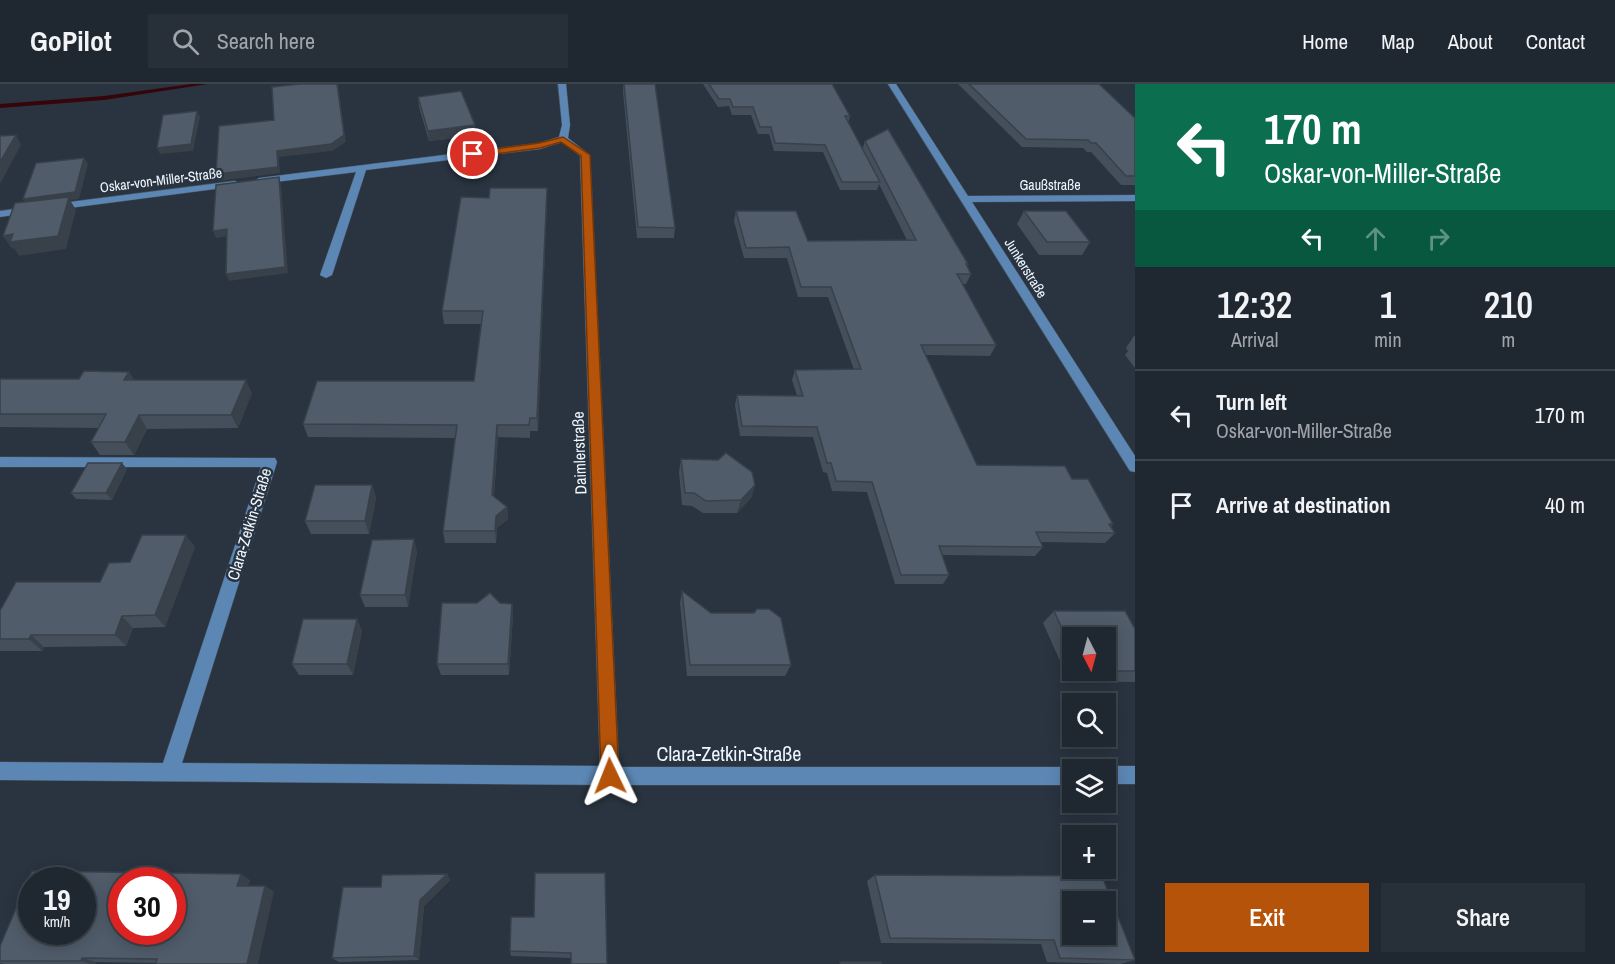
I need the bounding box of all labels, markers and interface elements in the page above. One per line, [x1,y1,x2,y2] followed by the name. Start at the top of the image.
[148,14,568,68] search box
[30,22,112,60] text: GoPilot
[169,25,202,58] icon: search
[217,26,315,56] text: Search here
[1302,27,1348,56] text: Home
[1381,27,1415,56] text: Map
[1448,27,1493,56] text: About
[1526,27,1585,56] text: Contact
[1264,101,1362,157] text: 170 m
[1165,108,1243,186] icon: left
[447,128,498,179] pin
[456,137,489,170] icon: arrive
[1264,155,1501,191] text: Oskar-von-Miller-Straße
[99,164,223,196] street label: Oskar-von-Miller-Straße
[1019,176,1081,194] street label: Gaußstraße
[1296,222,1329,255] icon: left
[1359,222,1392,255] icon: ahead
[1422,222,1455,255] icon: right
[1001,235,1051,301] street label: Junkerstraße
[1217,281,1292,329] text: 12:32
[1380,281,1396,329] text: 1
[1484,281,1533,329] text: 210
[1231,326,1278,353] text: Arrival
[1374,326,1402,353] text: min
[1501,326,1515,353] text: m
[1216,387,1287,417] text: Turn left
[1165,399,1198,432] icon: left
[1535,400,1585,430] text: 170 m
[567,411,591,495] street label: Daimlerstraße
[1216,417,1392,444] text: Oskar-von-Miller-Straße
[222,465,276,583] street label: Clara-Zetkin-Straße
[1165,489,1198,522] icon: arrive
[1216,490,1390,520] text: Arrive at destination
[1545,490,1585,520] text: 40 m
[1062,627,1116,681] north arrow
[1062,627,1116,945] map controls
[1062,693,1116,747] button: search
[657,740,801,767] street label: Clara-Zetkin-Straße
[578,744,642,808] position arrow
[1062,759,1116,813] button: layers
[1062,825,1116,879] button: +
[108,867,186,945] speed limit sign: 30
[43,879,71,919] text: 19
[1165,883,1369,952] button: Exit
[1381,883,1585,952] button: Share
[1062,891,1116,945] button: −
[44,911,70,932] text: km/h

